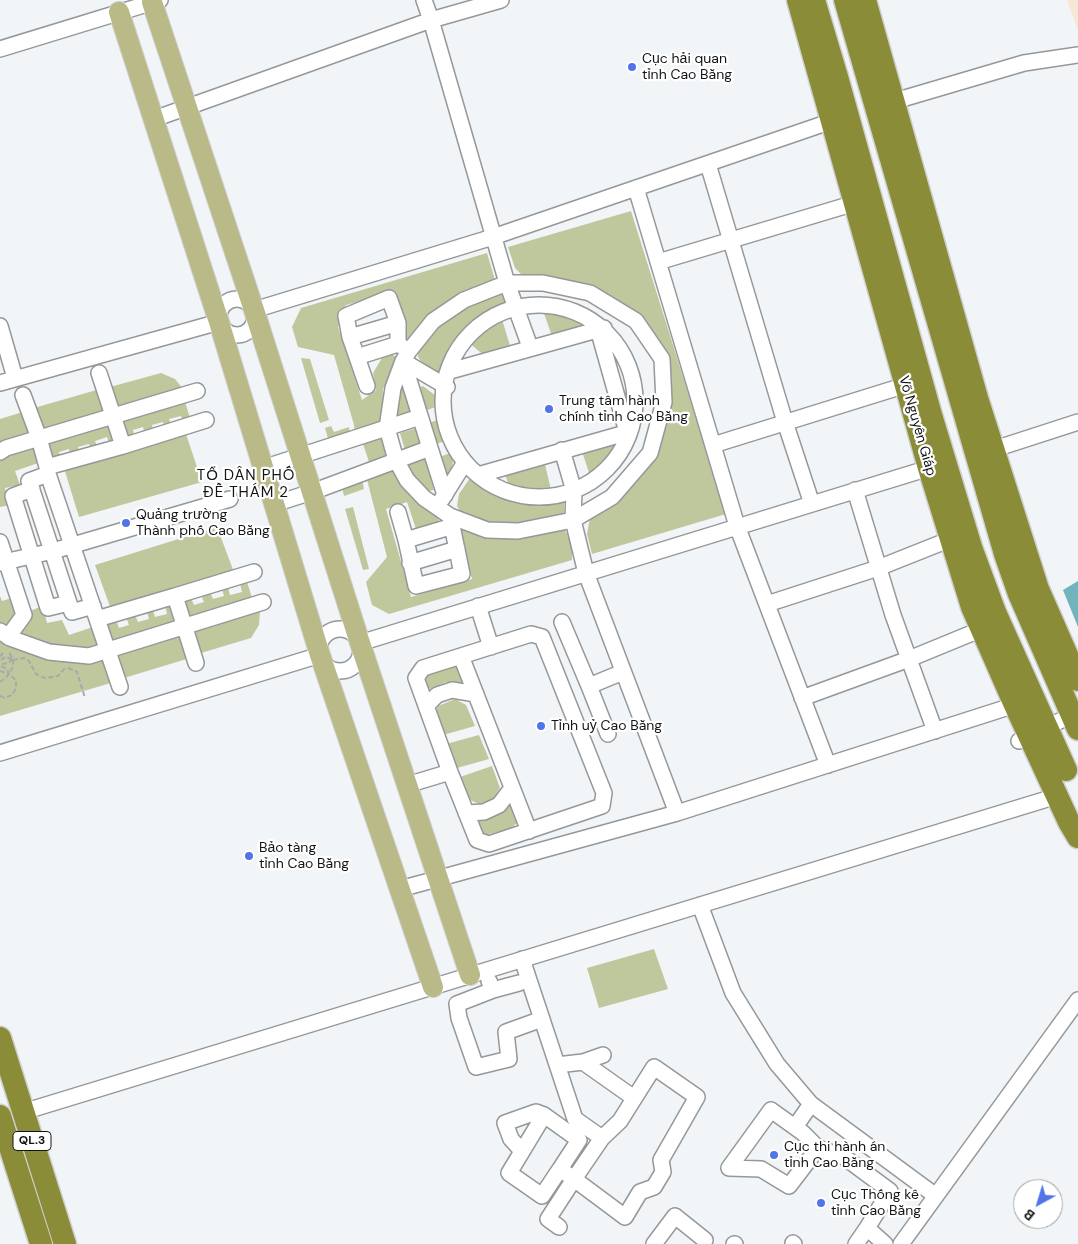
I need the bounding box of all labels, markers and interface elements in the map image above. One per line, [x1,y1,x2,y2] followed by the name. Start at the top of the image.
[642,51,732,84] place label: Cục hải quan tỉnh Cao Bằng
[626,61,638,73] marker: Cục hải quan tỉnh Cao Bằng
[895,374,939,478] street label: Võ Nguyên Giáp
[559,393,688,426] place label: Trung tâm hành chính tỉnh Cao Bằng
[543,403,555,415] marker: Trung tâm hành chính tỉnh Cao Bằng
[196,467,296,502] district label: TỔ DÂN PHỐ ĐỀ THÁM 2
[136,507,270,540] place label: Quảng trường Thành phố Cao Bằng
[120,517,132,529] marker: Quảng trường Thành phố Cao Bằng
[551,718,662,734] place label: Tỉnh uỷ Cao Bằng
[535,720,547,732] marker: Tỉnh uỷ Cao Bằng
[259,840,349,872] place label: Bảo tàng tỉnh Cao Bằng
[243,850,255,862] marker: Bảo tàng tỉnh Cao Bằng
[13,1132,51,1150] road number: QL.3
[784,1139,885,1172] place label: Cục thi hành án tỉnh Cao Bằng
[768,1149,780,1161] marker: Cục thi hành án tỉnh Cao Bằng
[1013,1179,1063,1229] north arrow
[831,1187,921,1220] place label: Cục Thống kê tỉnh Cao Bằng
[815,1197,827,1209] marker: Cục Thống kê tỉnh Cao Bằng
[1020,1205,1038,1225] text: B

